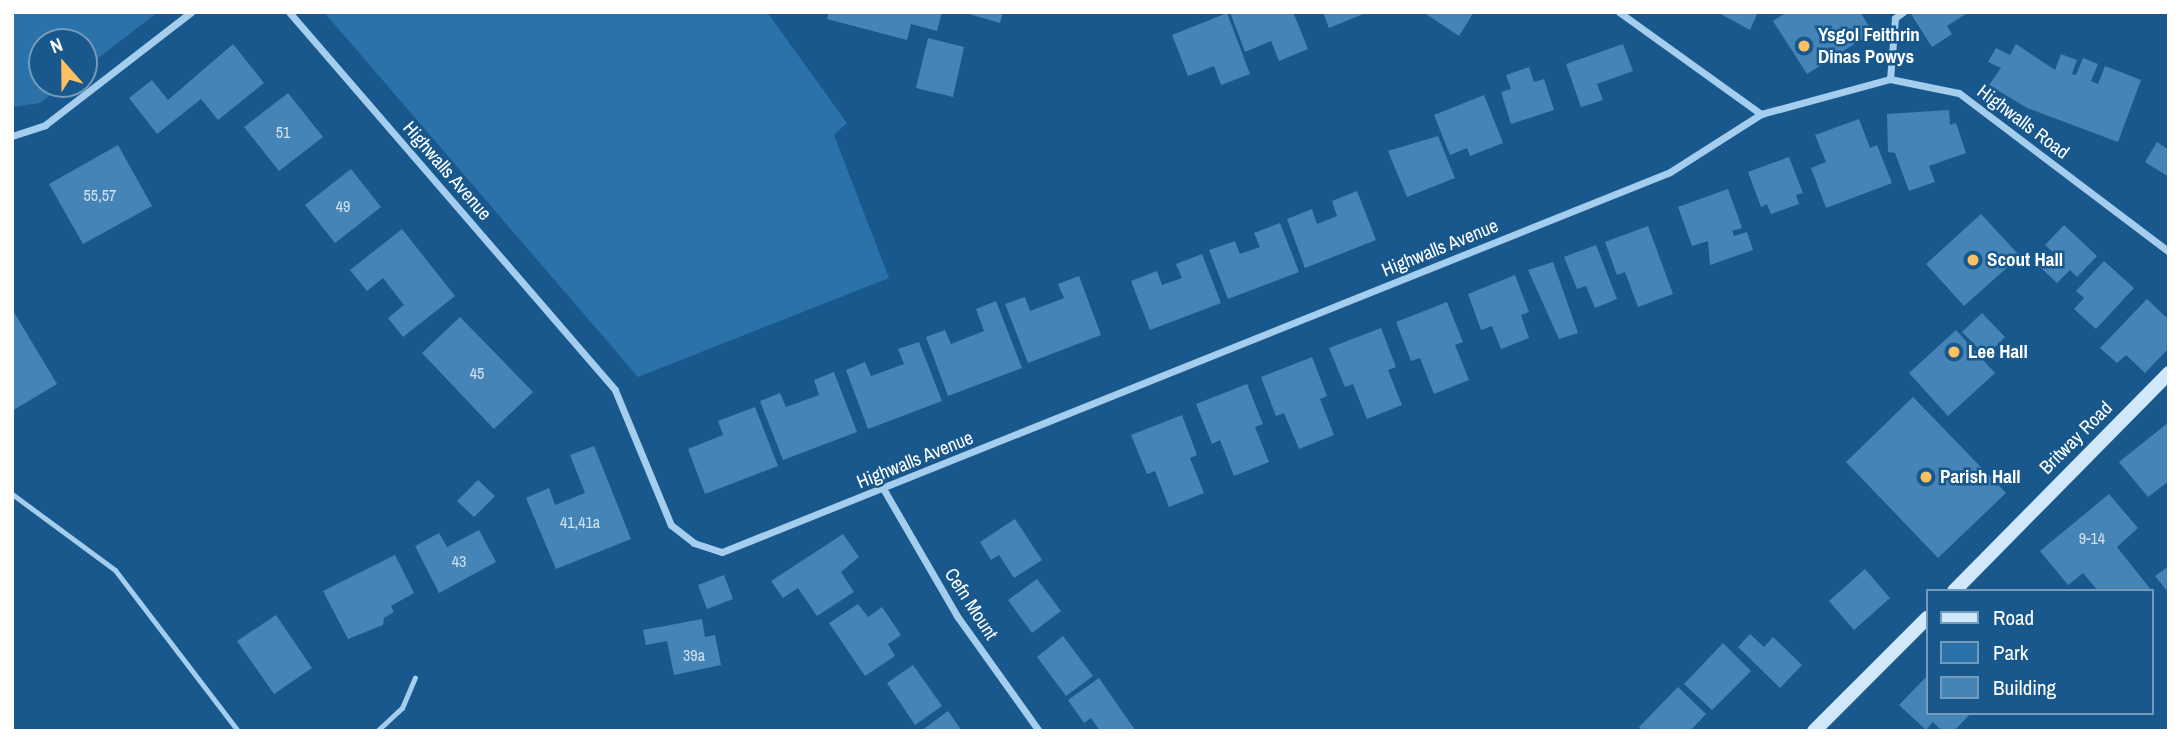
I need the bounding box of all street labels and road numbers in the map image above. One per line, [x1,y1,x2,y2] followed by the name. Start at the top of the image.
[1973,80,2073,164] street label: Highwalls Road
[398,117,496,225] street label: Highwalls Avenue
[1378,214,1502,282] street label: Highwalls Avenue
[2035,397,2117,479] street label: Britway Road
[853,426,977,494] street label: Highwalls Avenue
[940,564,1002,644] street label: Cefn Mount

